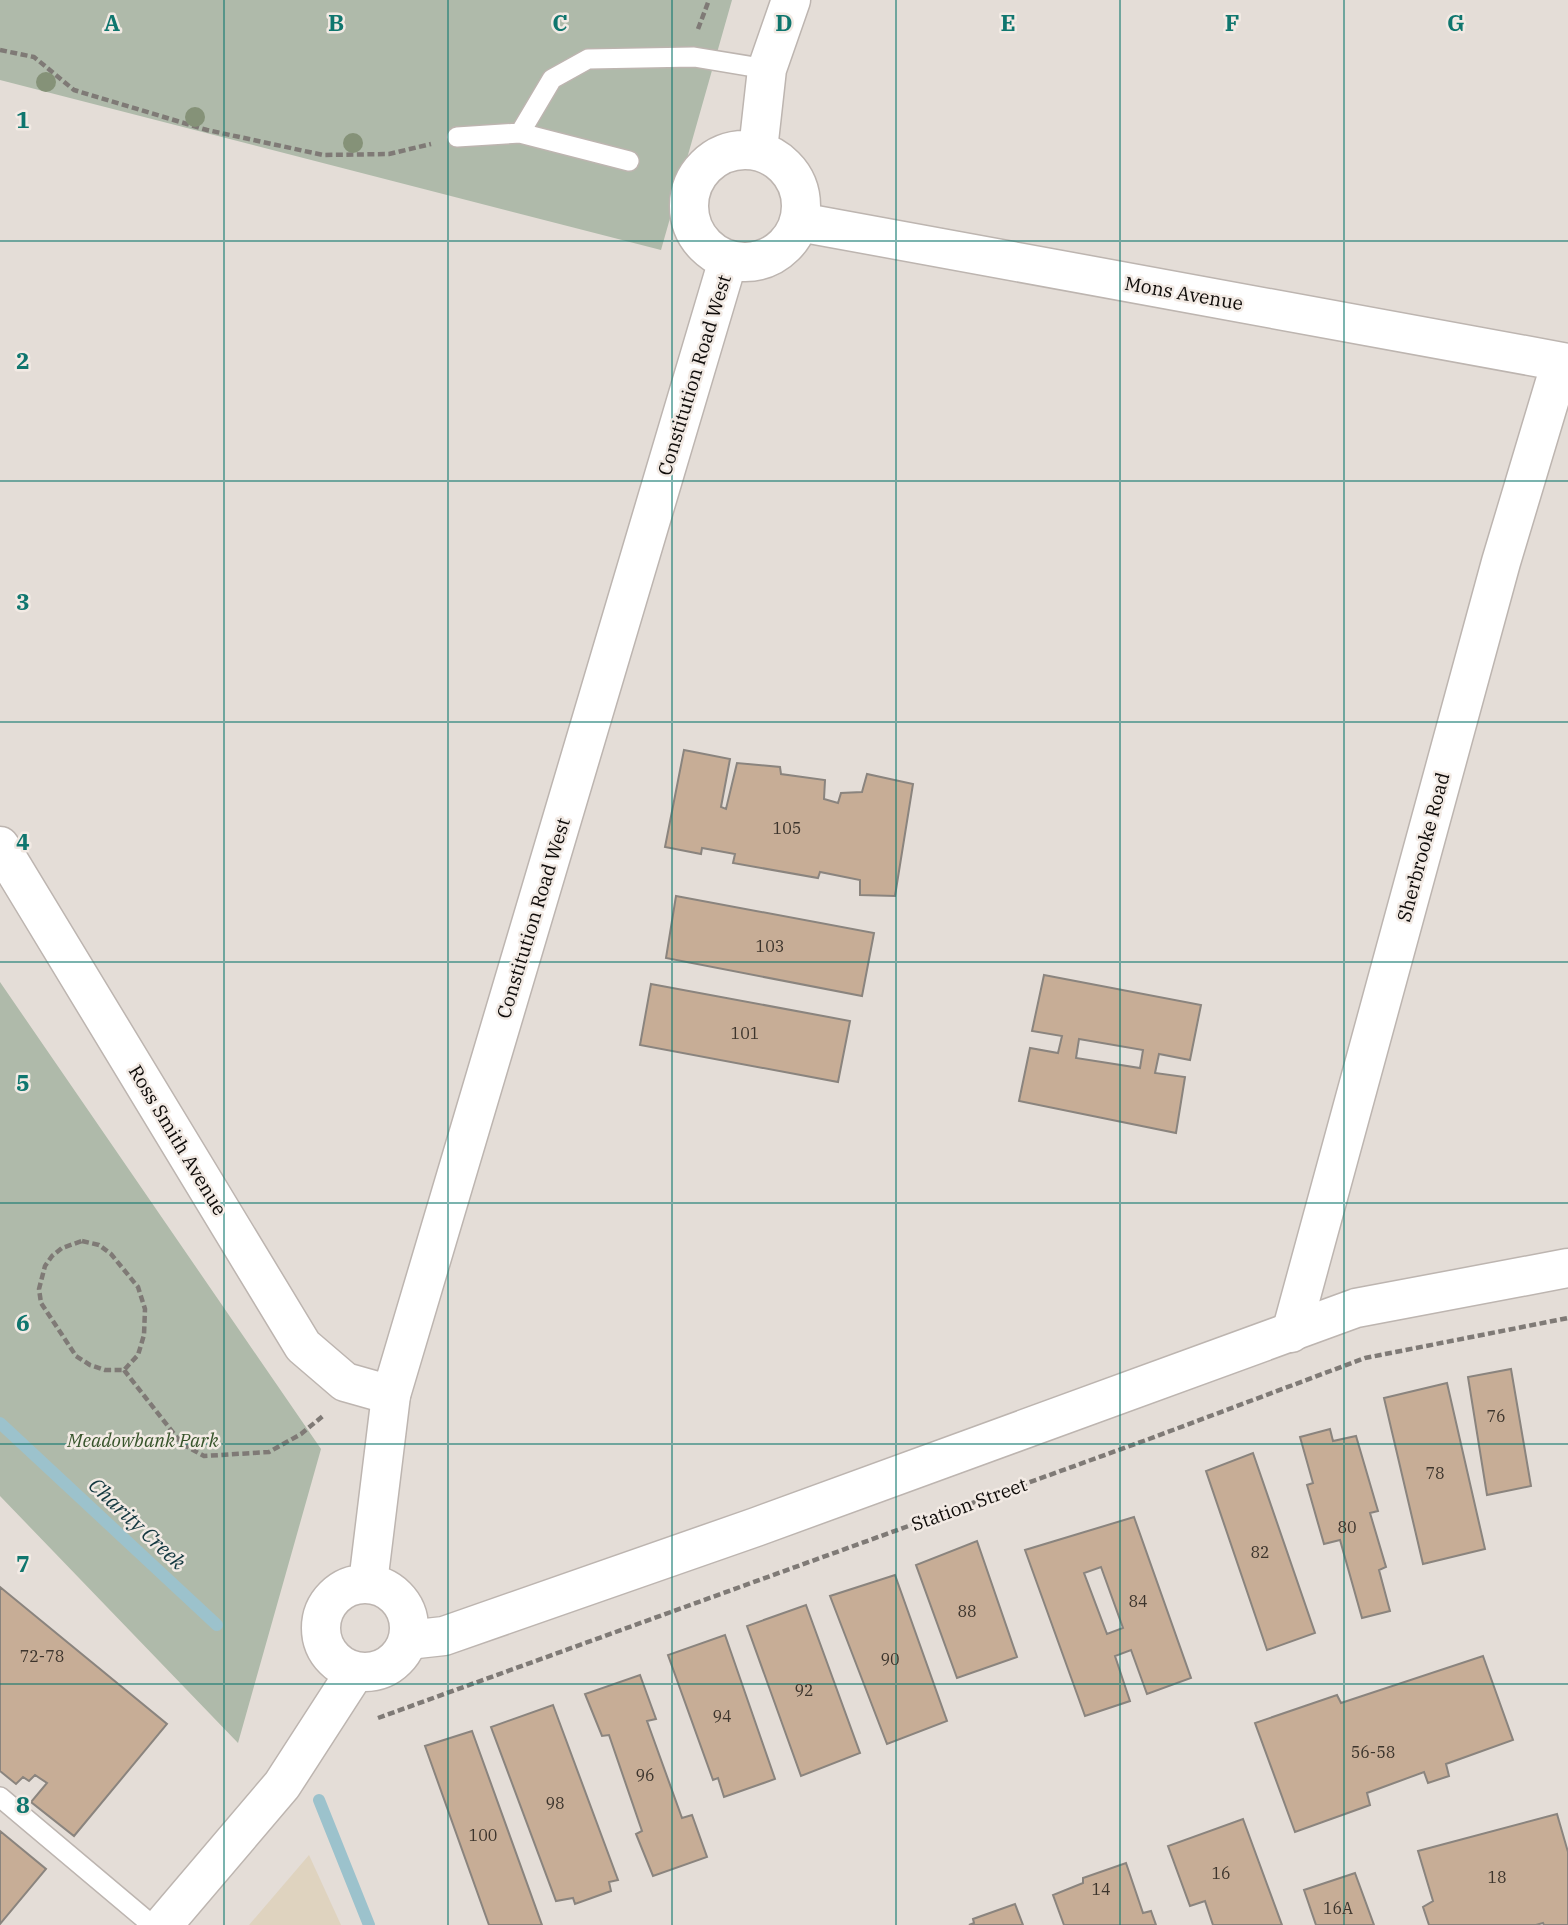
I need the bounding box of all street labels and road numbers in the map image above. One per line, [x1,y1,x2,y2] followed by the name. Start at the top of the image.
[652,271,736,478] street label: Constitution Road West
[1123,271,1245,315] street label: Mons Avenue
[1392,770,1454,924] street label: Sherbrooke Road
[491,814,575,1021] street label: Constitution Road West
[124,1061,232,1219] street label: Ross Smith Avenue
[908,1472,1030,1536] street label: Station Street

